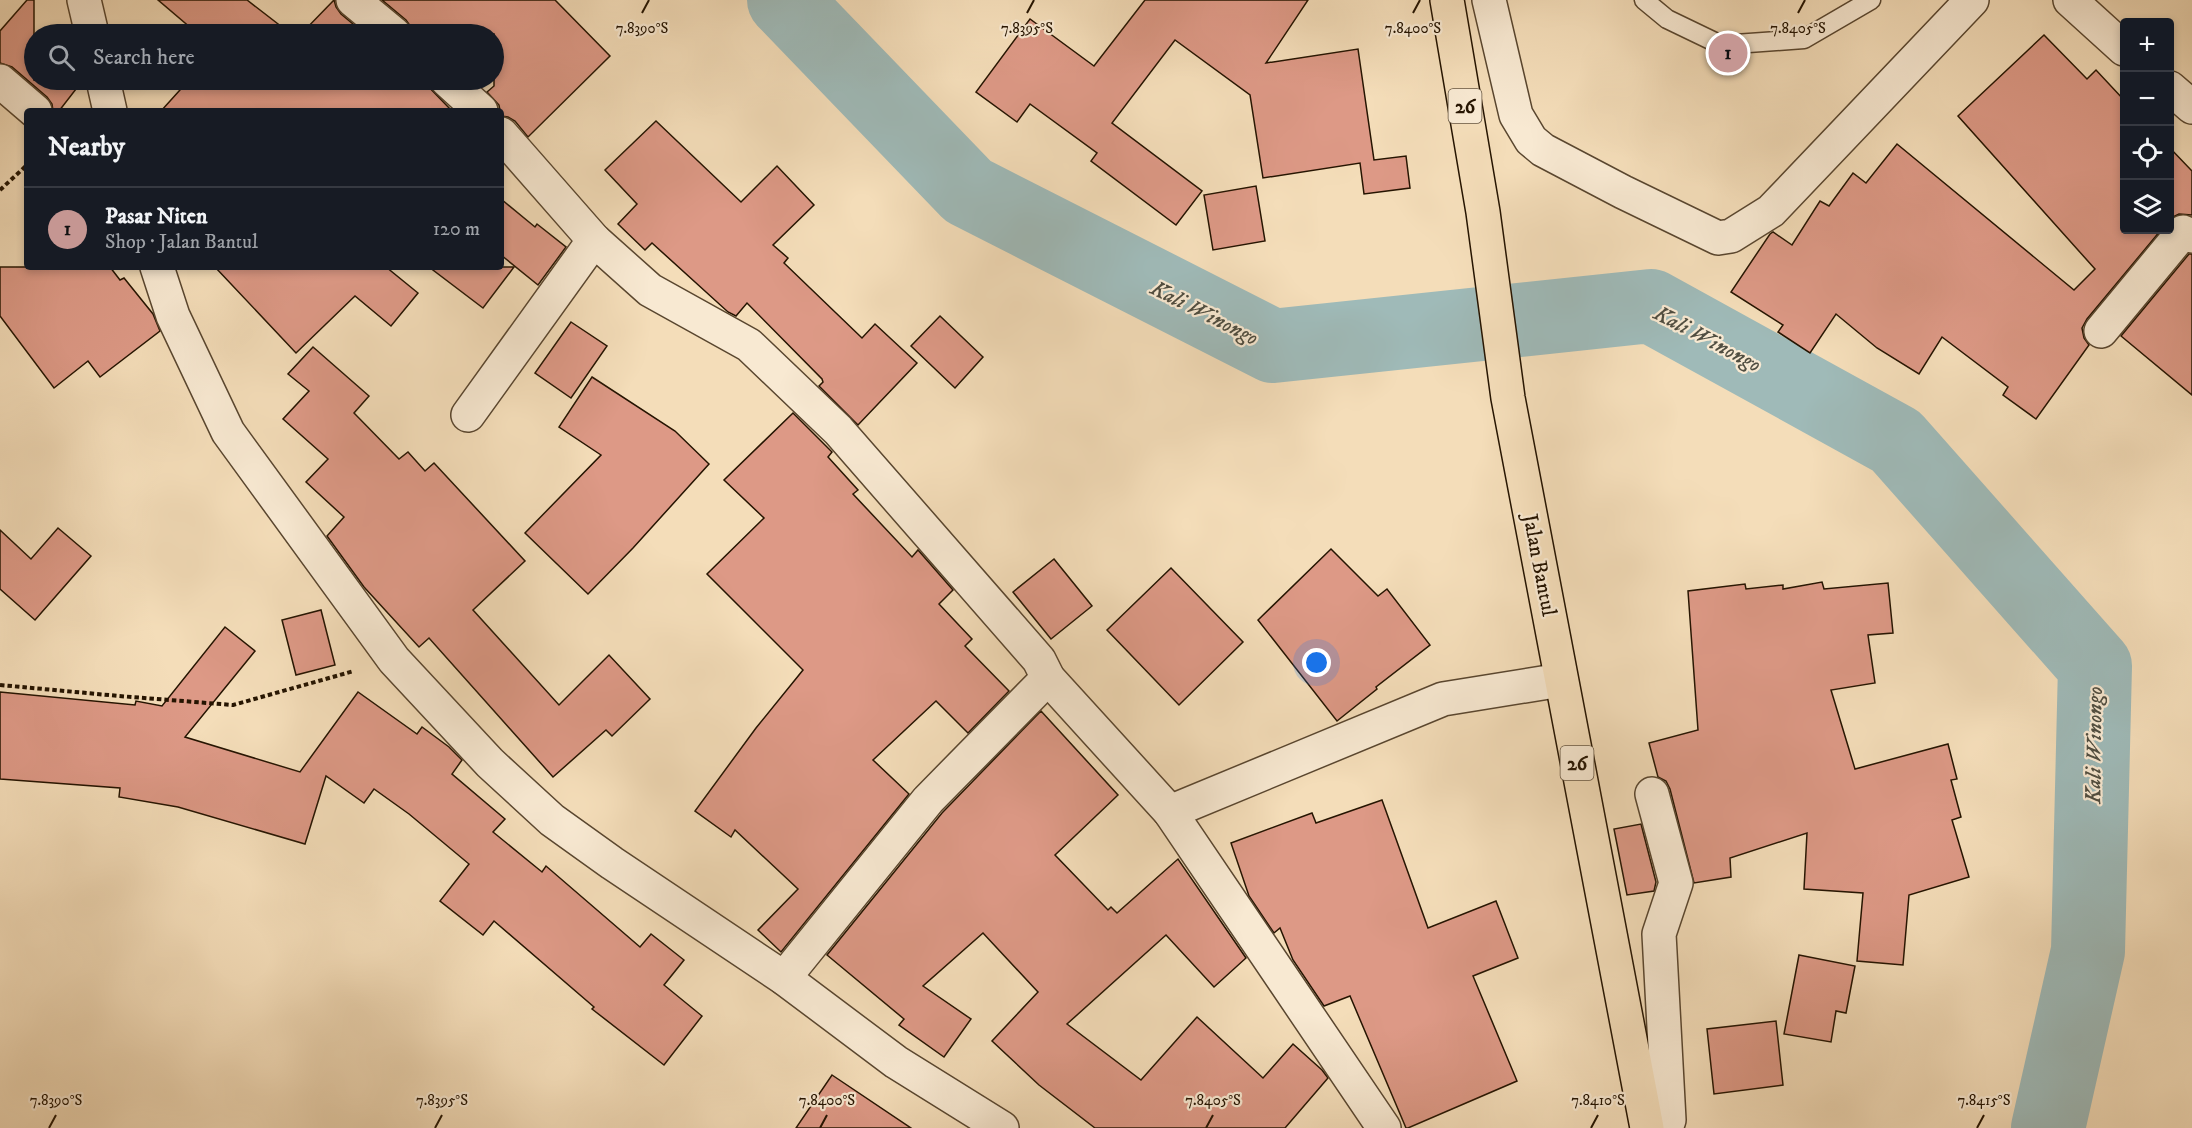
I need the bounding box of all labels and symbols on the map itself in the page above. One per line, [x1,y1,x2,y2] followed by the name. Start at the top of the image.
[616,19,668,38] text: 7.8390°S
[1001,19,1053,38] text: 7.8395°S
[1385,19,1441,38] text: 7.8400°S
[1770,19,1826,38] text: 7.8405°S
[1708,31,1748,76] pin: 1
[1448,89,1482,123] road number: 26
[1145,274,1263,352] water label: Kali Winongo
[1648,299,1765,379] water label: Kali Winongo
[1516,510,1562,619] street label: Jalan Bantul
[1302,648,1331,677] your location
[2080,686,2109,805] water label: Kali Winongo
[1560,746,1594,780] road number: 26
[30,1091,82,1110] text: 7.8390°S
[416,1091,468,1110] text: 7.8395°S
[799,1091,855,1110] text: 7.8400°S
[1185,1091,1241,1110] text: 7.8405°S
[1571,1091,1625,1110] text: 7.8410°S
[1957,1091,2011,1110] text: 7.8415°S

